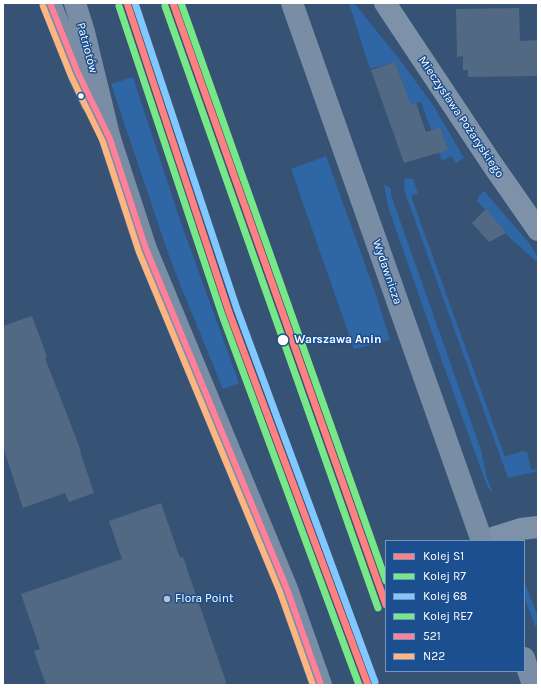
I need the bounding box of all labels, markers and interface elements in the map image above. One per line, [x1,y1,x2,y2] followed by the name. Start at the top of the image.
[73,21,101,75] street label: Patriotów
[415,54,507,180] street label: Mieczysława Pożaryskiego
[76,91,86,101] unlabelled marker
[369,237,405,307] street label: Wydawnicza
[276,333,290,347] marker: Warszawa Anin
[294,333,381,347] place label: Warszawa Anin
[385,540,525,672] legend
[423,549,464,563] text: Kolej S1
[423,569,466,583] text: Kolej R7
[423,589,467,603] text: Kolej 68
[175,592,234,606] place label: Flora Point
[162,594,172,604] marker: Flora Point
[423,609,473,623] text: Kolej RE7
[423,629,441,643] text: 521
[423,649,445,663] text: N22

